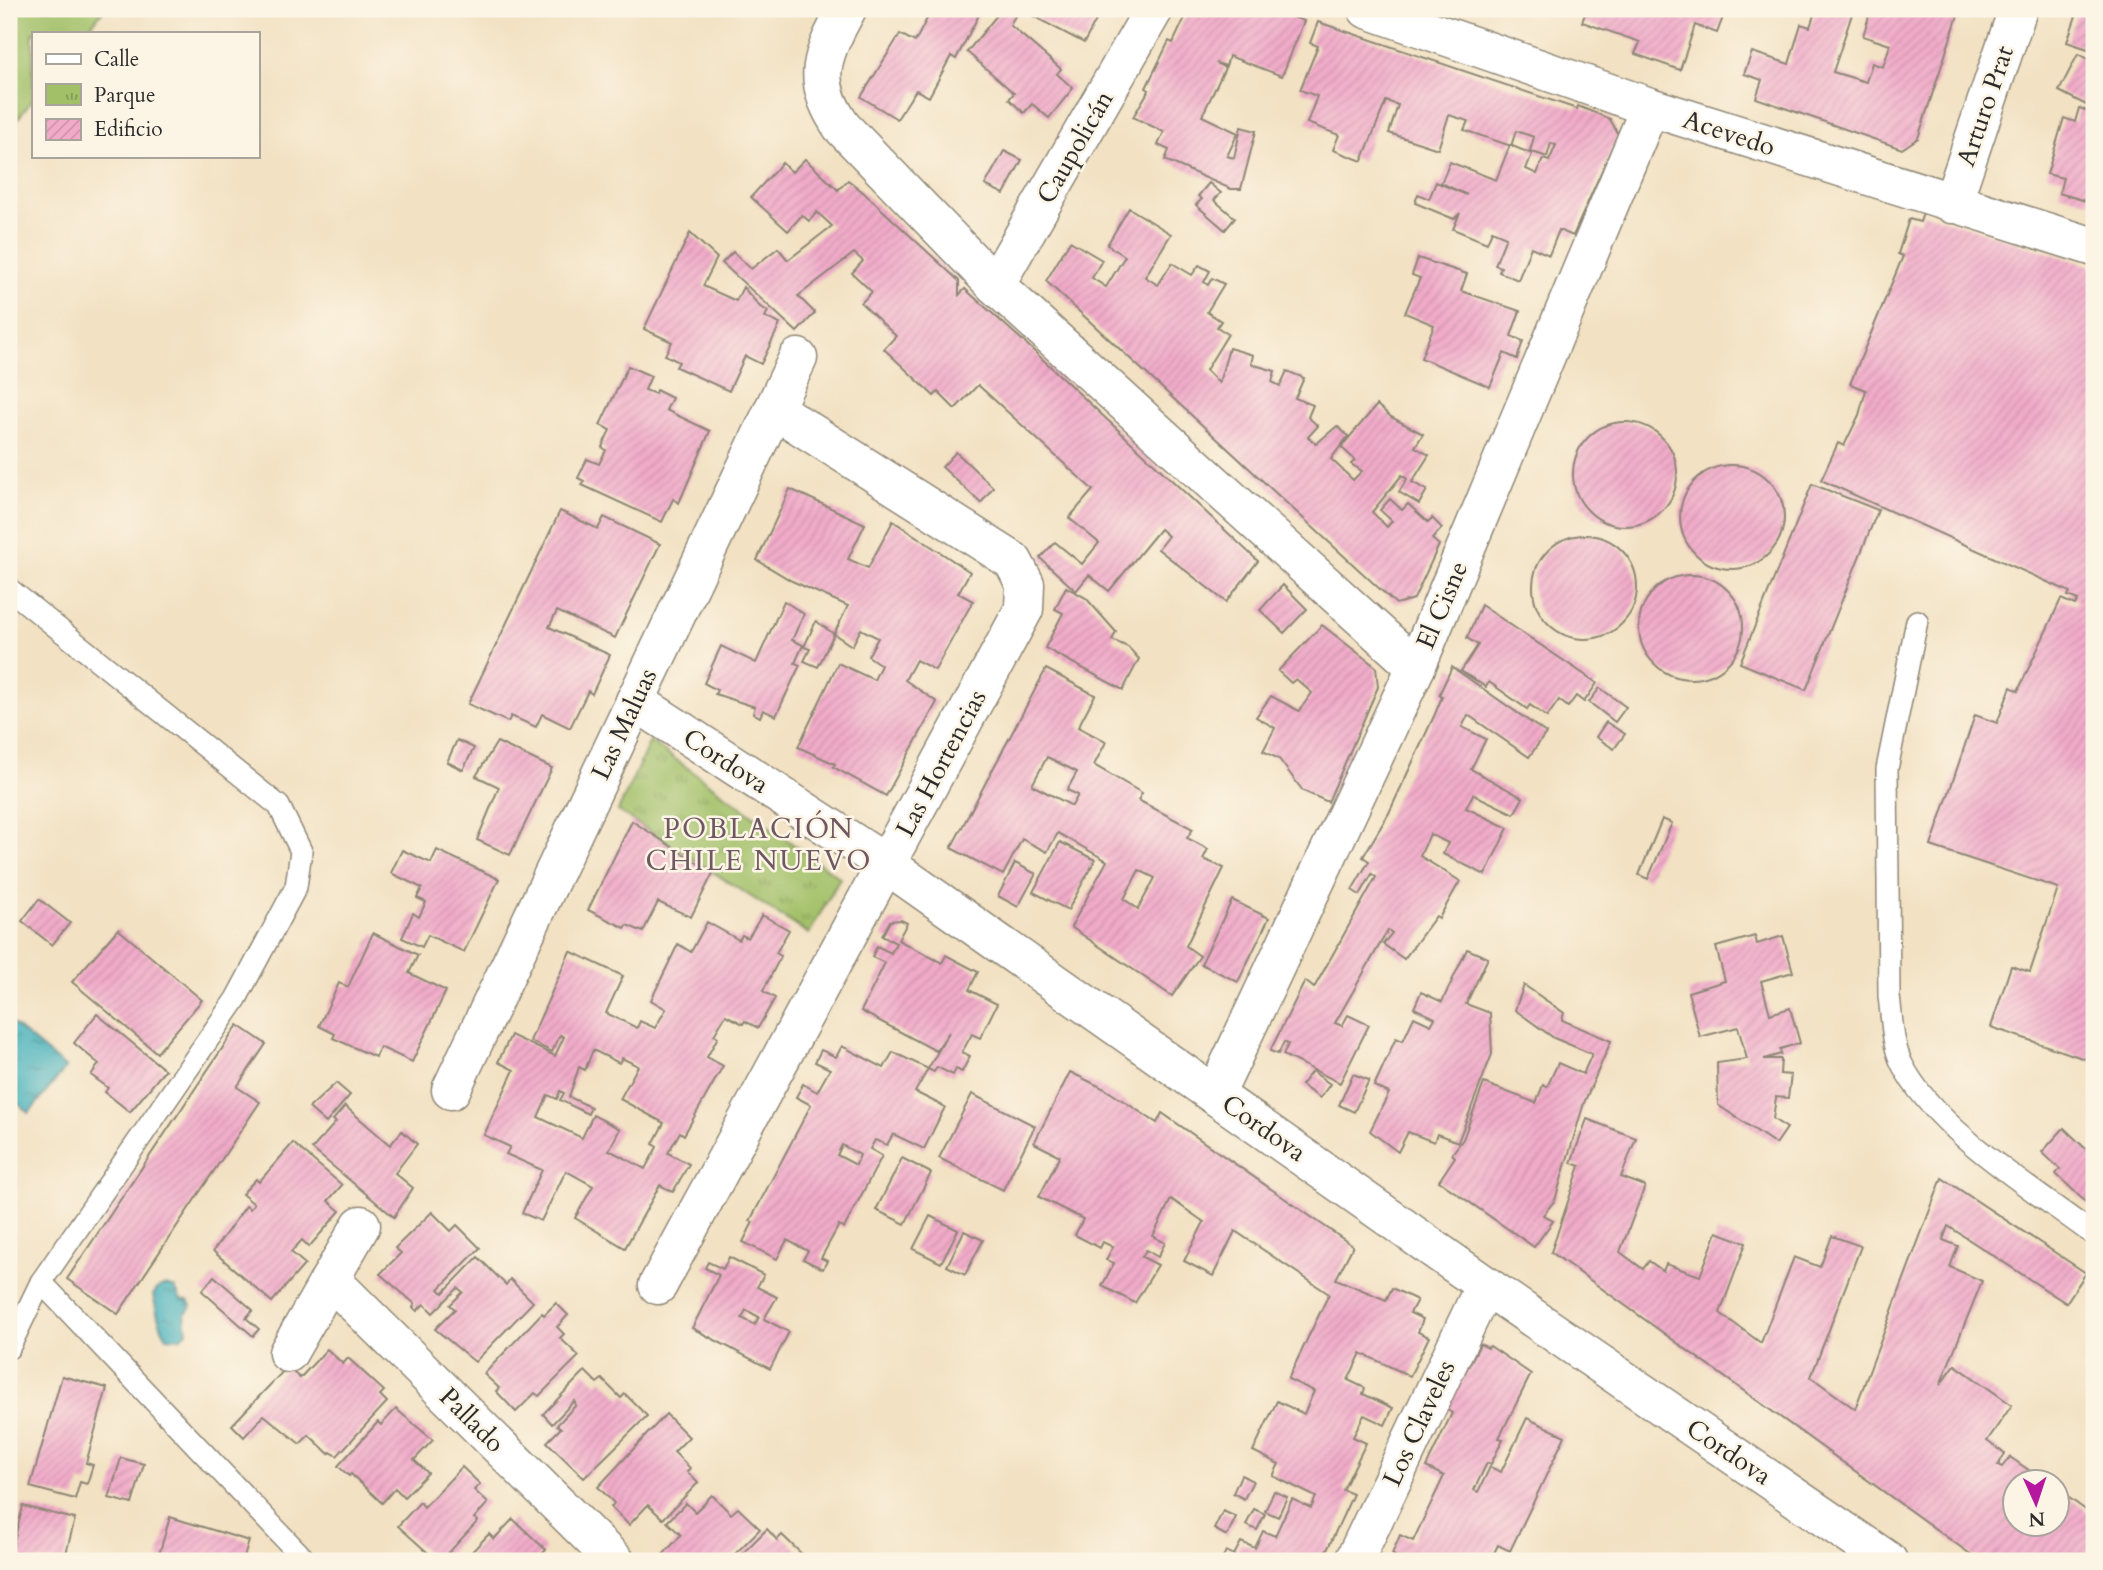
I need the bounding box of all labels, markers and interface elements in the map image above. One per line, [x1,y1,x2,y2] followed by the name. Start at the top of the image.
[32,32,259,158] legend
[1948,41,2022,171] street label: Arturo Prat
[94,45,139,74] text: Calle
[94,81,155,110] text: Parque
[1029,84,1122,210] street label: Caupolicán
[1678,102,1780,164] street label: Acevedo
[94,115,163,144] text: Edificio
[1408,556,1476,654] street label: El Cisne
[583,663,665,785] street label: Las Maluas
[888,683,994,843] street label: Las Hortencias
[676,720,776,802] street label: Cordova
[646,810,872,880] district label: POBLACIÓN CHILE NUEVO
[1215,1086,1313,1170] street label: Cordova
[1375,1354,1463,1492] street label: Los Claveles
[432,1380,512,1460] street label: Pallado
[1680,1411,1778,1493] street label: Cordova
[2002,1468,2072,1538] north arrow
[2027,1506,2046,1532] text: N

